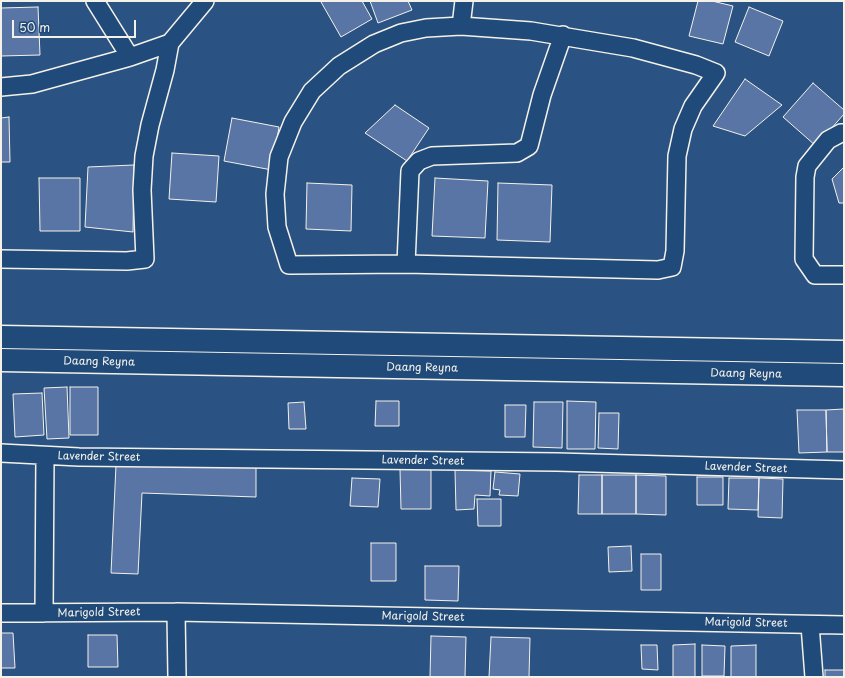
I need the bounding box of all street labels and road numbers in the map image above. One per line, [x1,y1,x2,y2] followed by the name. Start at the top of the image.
[63,355,135,369] street label: Daang Reyna
[386,361,458,375] street label: Daang Reyna
[710,367,782,381] street label: Daang Reyna
[57,450,141,464] street label: Lavender Street
[381,454,465,468] street label: Lavender Street
[704,460,788,476] street label: Lavender Street
[57,606,141,620] street label: Marigold Street
[381,610,465,624] street label: Marigold Street
[704,616,788,630] street label: Marigold Street

